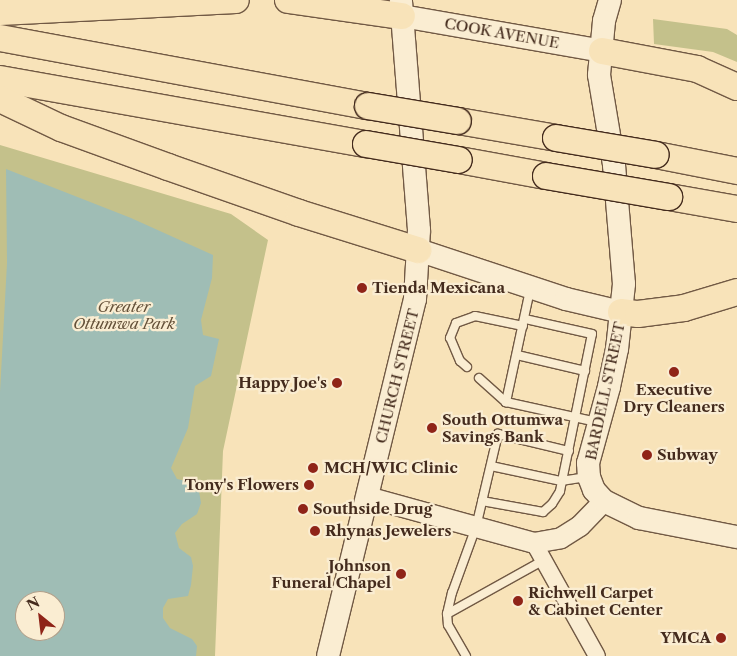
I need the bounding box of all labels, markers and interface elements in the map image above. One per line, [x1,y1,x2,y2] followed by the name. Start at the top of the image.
[443,14,561,52] street label: COOK AVENUE
[372,279,505,297] place label: Tienda Mexicana
[356,282,368,294] marker: Tienda Mexicana
[73,297,175,332] park label: Greater Ottumwa Park
[372,307,422,445] street label: CHURCH STREET
[582,320,628,462] street label: BARDELL STREET
[668,366,680,378] marker: Executive Dry Cleaners
[238,374,327,392] place label: Happy Joe's
[331,377,343,389] marker: Happy Joe's
[623,380,725,415] place label: Executive Dry Cleaners
[442,410,563,445] place label: South Ottumwa Savings Bank
[426,422,438,434] marker: South Ottumwa Savings Bank
[657,446,718,464] place label: Subway
[641,449,653,461] marker: Subway
[324,459,458,477] place label: MCH/WIC Clinic
[306,461,320,475] marker: MCH/WIC Clinic
[184,476,299,494] place label: Tony's Flowers
[303,479,315,491] marker: Tony's Flowers
[313,500,432,518] place label: Southside Drug
[297,503,309,515] marker: Southside Drug
[325,522,451,540] place label: Rhynas Jewelers
[309,525,321,537] marker: Rhynas Jewelers
[271,556,391,591] place label: Johnson Funeral Chapel
[395,568,407,580] marker: Johnson Funeral Chapel
[528,583,662,618] place label: Richwell Carpet & Cabinet Center
[15,591,65,641] north arrow
[24,593,43,615] text: N
[512,595,524,607] marker: Richwell Carpet & Cabinet Center
[661,629,711,647] place label: YMCA
[715,632,727,644] marker: YMCA

